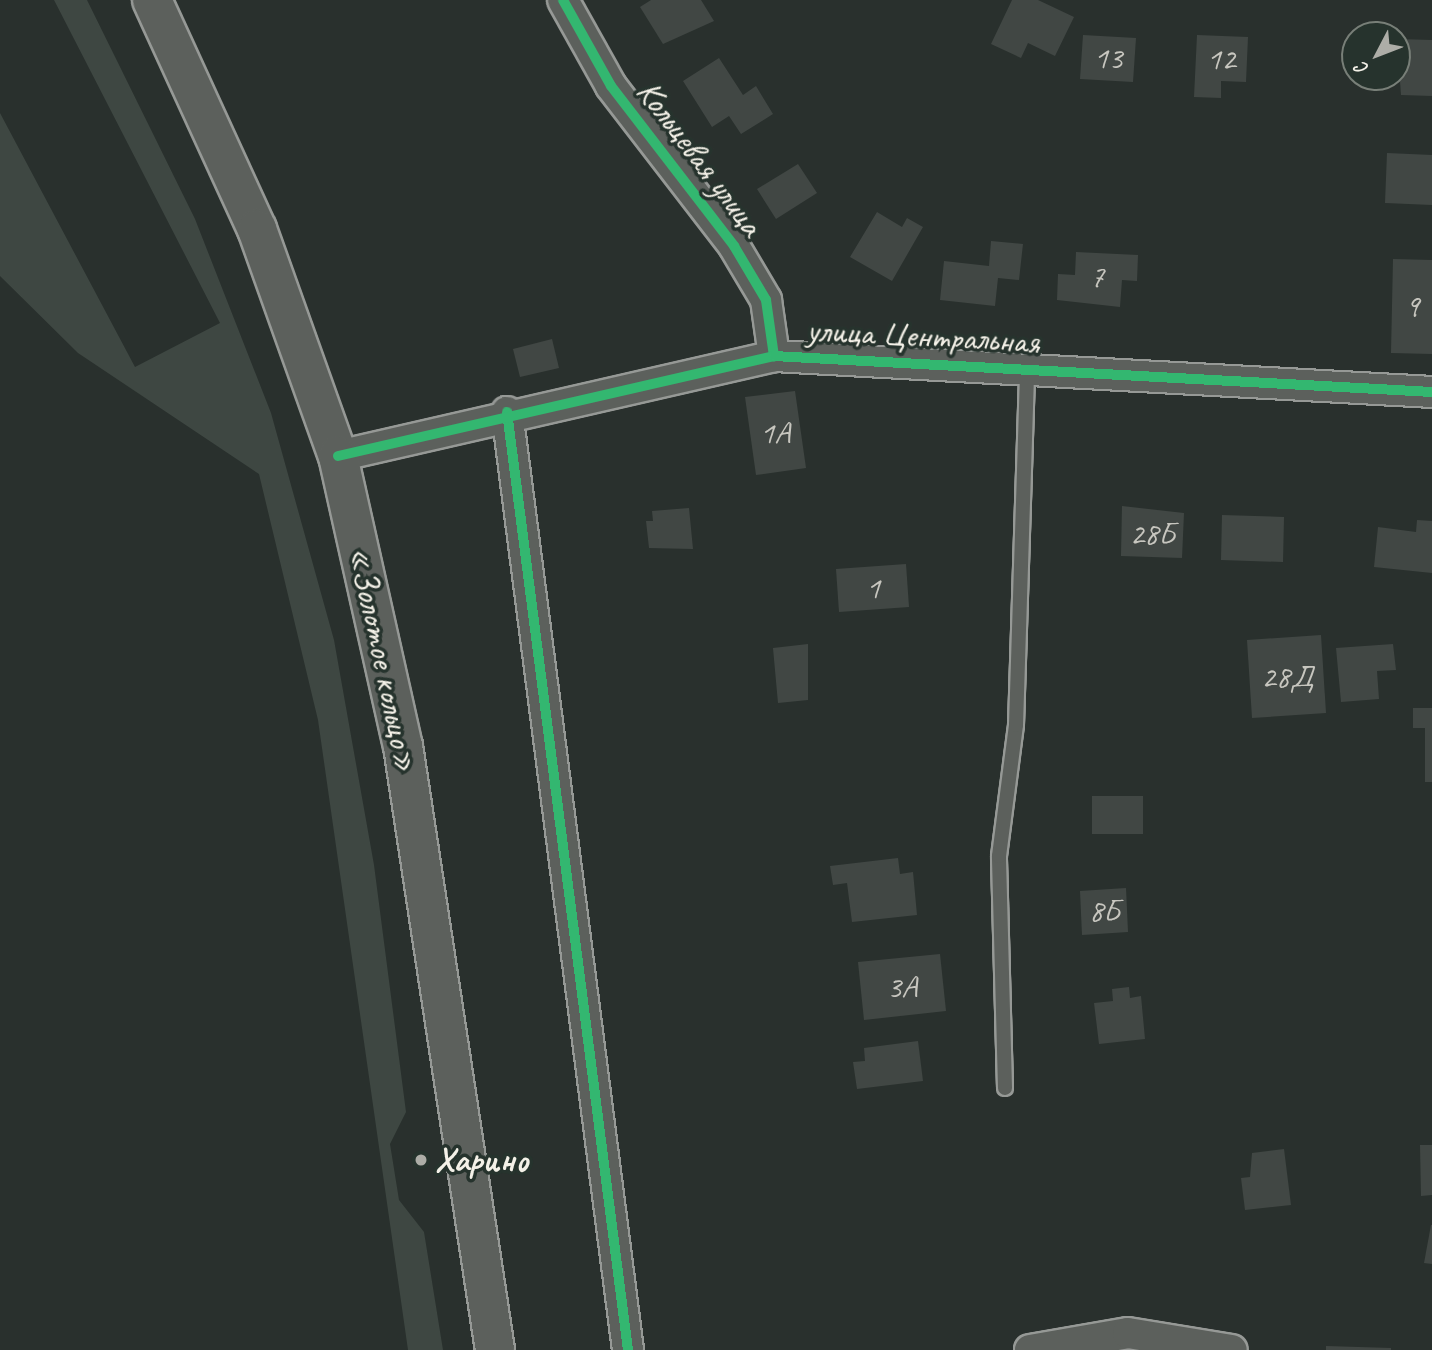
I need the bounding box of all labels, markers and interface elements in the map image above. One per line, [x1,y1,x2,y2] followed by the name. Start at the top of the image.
[1341,21,1411,91] north arrow
[1094,39,1122,77] house number: 13
[1207,40,1235,78] house number: 12
[1350,57,1374,80] text: С
[627,70,773,246] street label: Кольцевая улица
[1090,258,1104,296] house number: 7
[1405,287,1419,325] house number: 9
[804,309,1042,363] street label: улица Центральная
[760,414,790,452] house number: 1А
[1129,515,1175,553] house number: 28Б
[339,543,427,775] street label: «Золотое кольцо»
[866,569,880,607] house number: 1
[1261,658,1313,696] house number: 28Д
[1089,892,1119,930] house number: 8Б
[887,968,917,1006] house number: 3А
[435,1139,528,1181] place label: Харино
[413,1152,429,1168] marker: Харино

